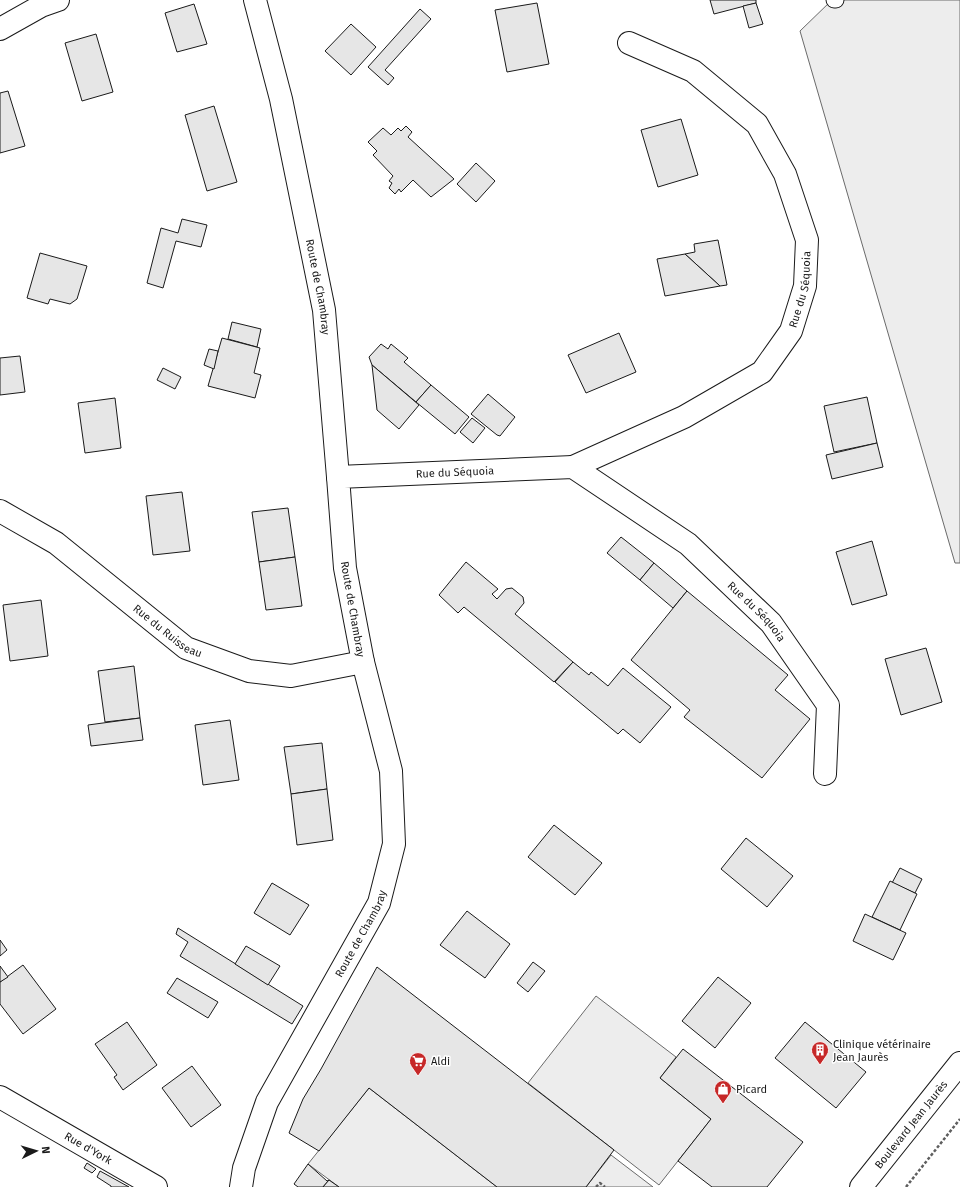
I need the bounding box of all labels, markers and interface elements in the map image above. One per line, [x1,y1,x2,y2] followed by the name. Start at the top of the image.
[303,238,332,336] street label: Route de Chambray
[786,251,814,329] street label: Rue du Séquoia
[416,464,494,481] street label: Rue du Séquoia
[338,560,367,659] street label: Route de Chambray
[725,579,788,644] street label: Rue du Séquoia
[130,602,204,660] street label: Rue du Ruisseau
[333,888,389,980] street label: Route de Chambray
[833,1038,931,1064] place label: Clinique vétérinaire Jean Jaurès
[810,1040,830,1065] building icon: Clinique vétérinaire Jean Jaurès
[408,1051,428,1076] supermarket icon: Aldi
[431,1055,450,1068] place label: Aldi
[872,1078,950,1171] street label: Boulevard Jean Jaurès
[713,1079,733,1104] shop icon: Picard
[736,1083,767,1096] place label: Picard
[62,1130,115,1167] street label: Rue d'York
[16,1131,56,1171] north arrow
[39,1146,52,1154] text: N

